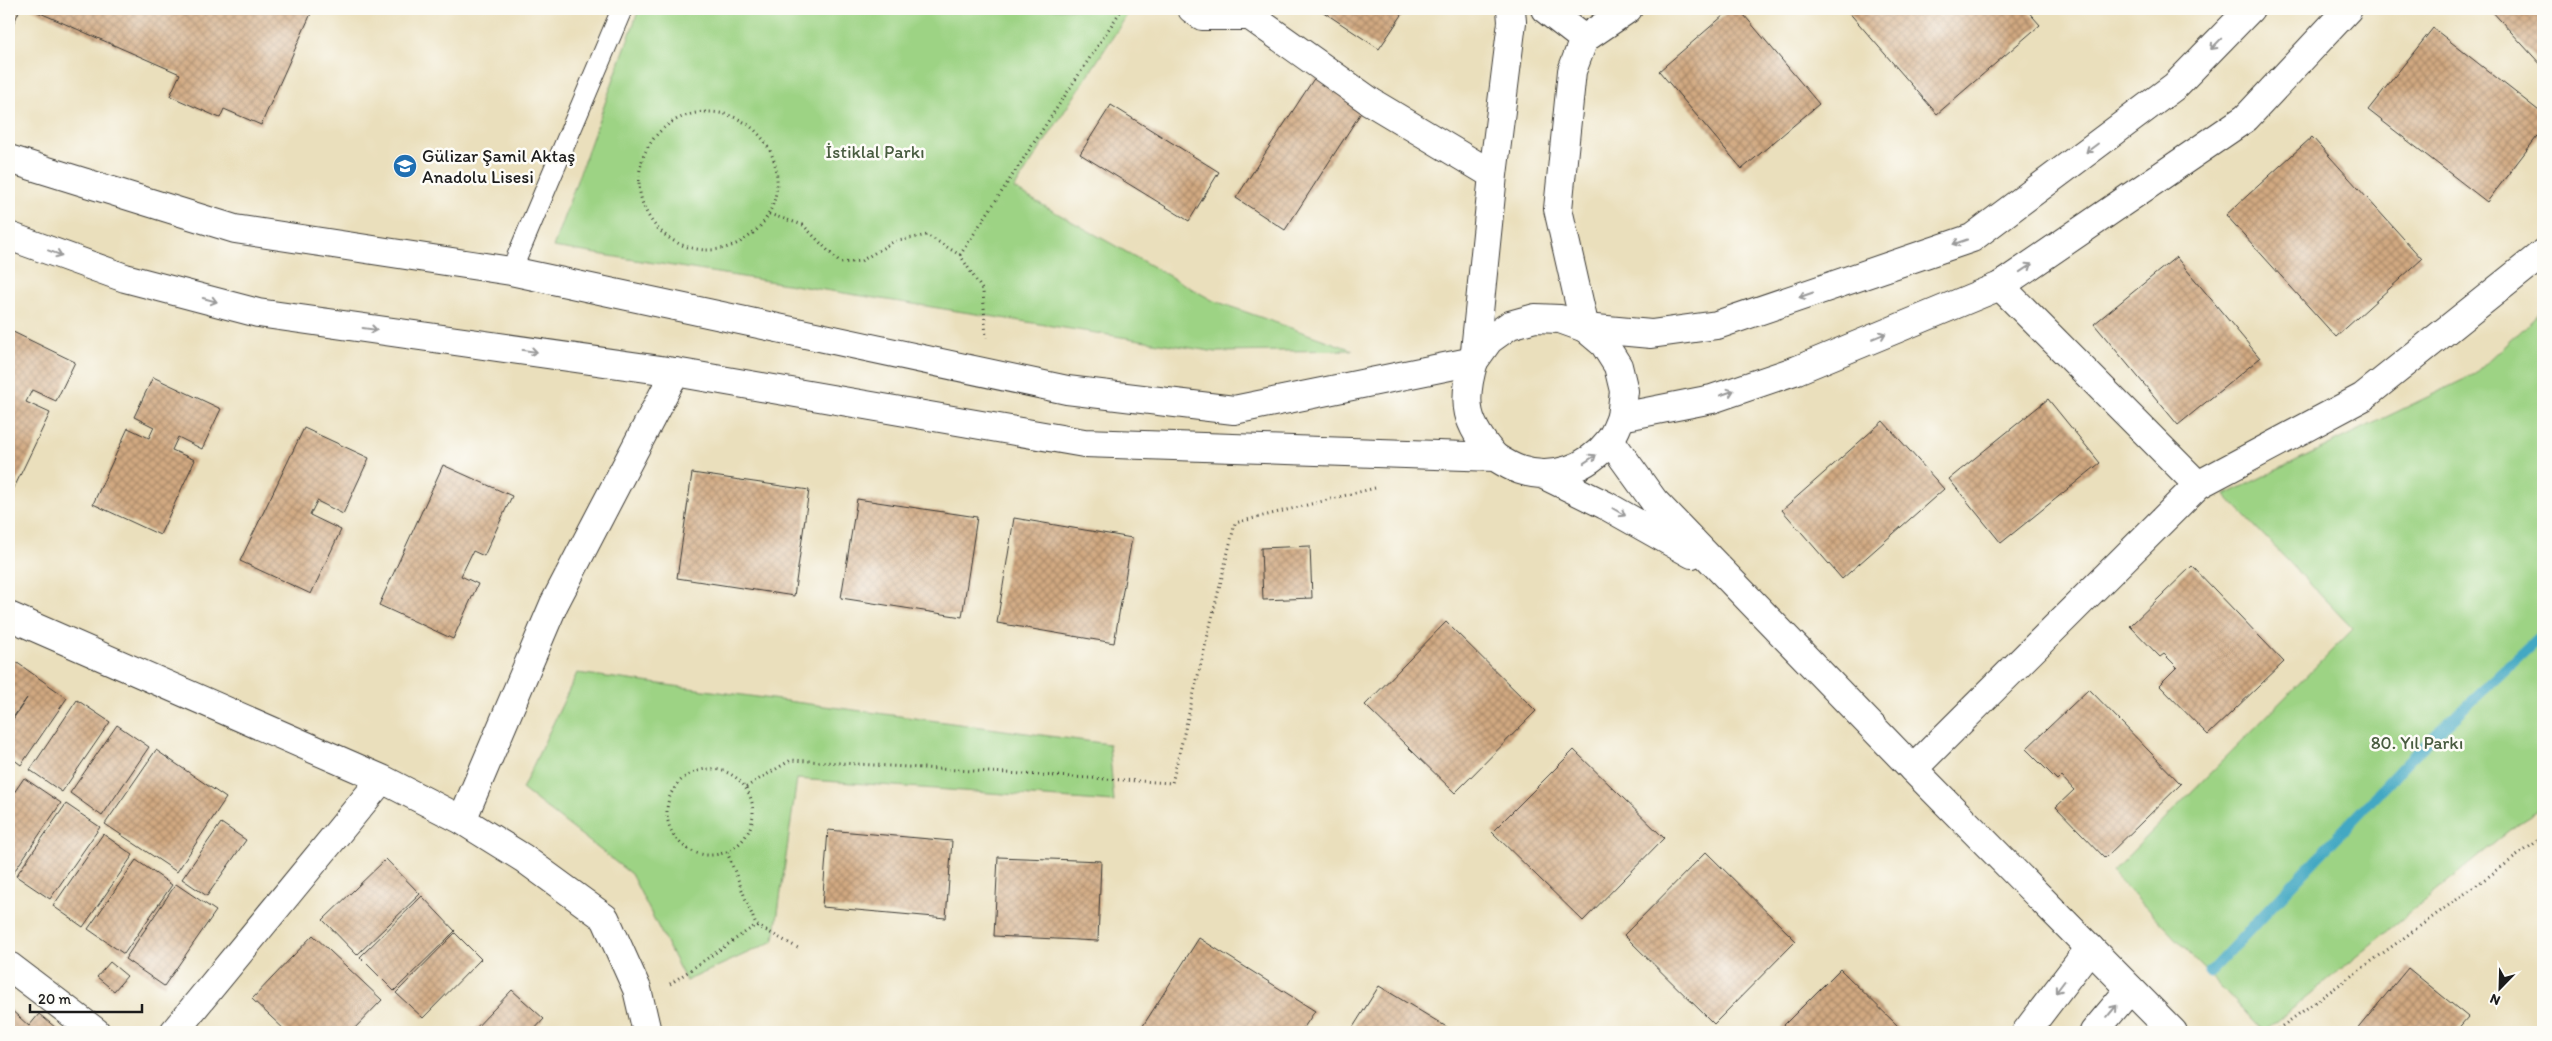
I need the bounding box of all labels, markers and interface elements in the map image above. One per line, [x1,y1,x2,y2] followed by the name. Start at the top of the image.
[2210,38,2222,50] one-way arrow
[825,141,925,163] park label: İstiklal Parkı
[2086,143,2099,154] one-way arrow
[422,145,575,188] place label: Gülizar Şamil Aktaş Anadolu Lisesi
[392,153,418,179] school or university icon: Gülizar Şamil Aktaş Anadolu Lisesi
[1953,238,1968,247] one-way arrow
[46,249,62,258] one-way arrow
[2019,263,2033,273] one-way arrow
[1799,290,1815,300] one-way arrow
[201,296,217,306] one-way arrow
[361,324,377,334] one-way arrow
[1871,331,1886,340] one-way arrow
[522,347,538,357] one-way arrow
[1719,388,1734,397] one-way arrow
[1582,454,1596,464] one-way arrow
[1611,508,1626,518] one-way arrow
[2371,732,2463,754] park label: 80. Yıl Parkı
[2474,964,2524,1014] north arrow
[2055,980,2066,993] one-way arrow
[30,981,142,1013] scale bar
[38,990,72,1008] text: 20 m
[2487,990,2503,1009] text: N
[2107,1004,2118,1017] one-way arrow

